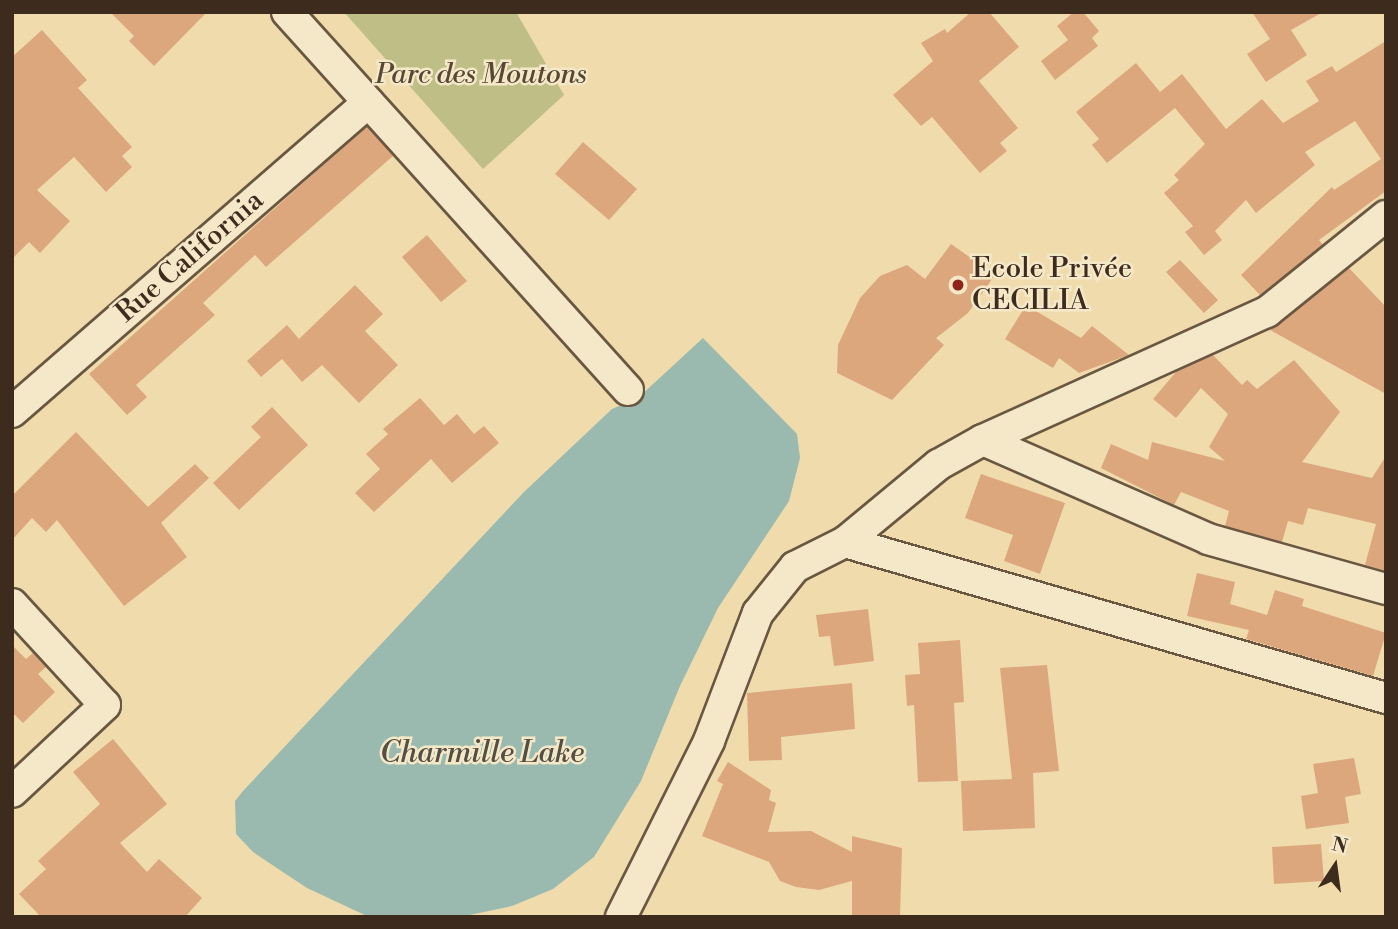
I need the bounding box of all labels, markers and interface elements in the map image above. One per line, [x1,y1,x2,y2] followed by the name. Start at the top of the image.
[375,58,587,92] park label: Parc des Moutons
[110,184,270,330] street label: Rue California
[972,252,1132,318] place label: Ecole Privée CECILIA
[950,277,966,293] marker: Ecole Privée CECILIA
[380,735,584,771] water label: Charmille Lake
[1300,831,1370,901] north arrow
[1330,832,1350,859] text: N

